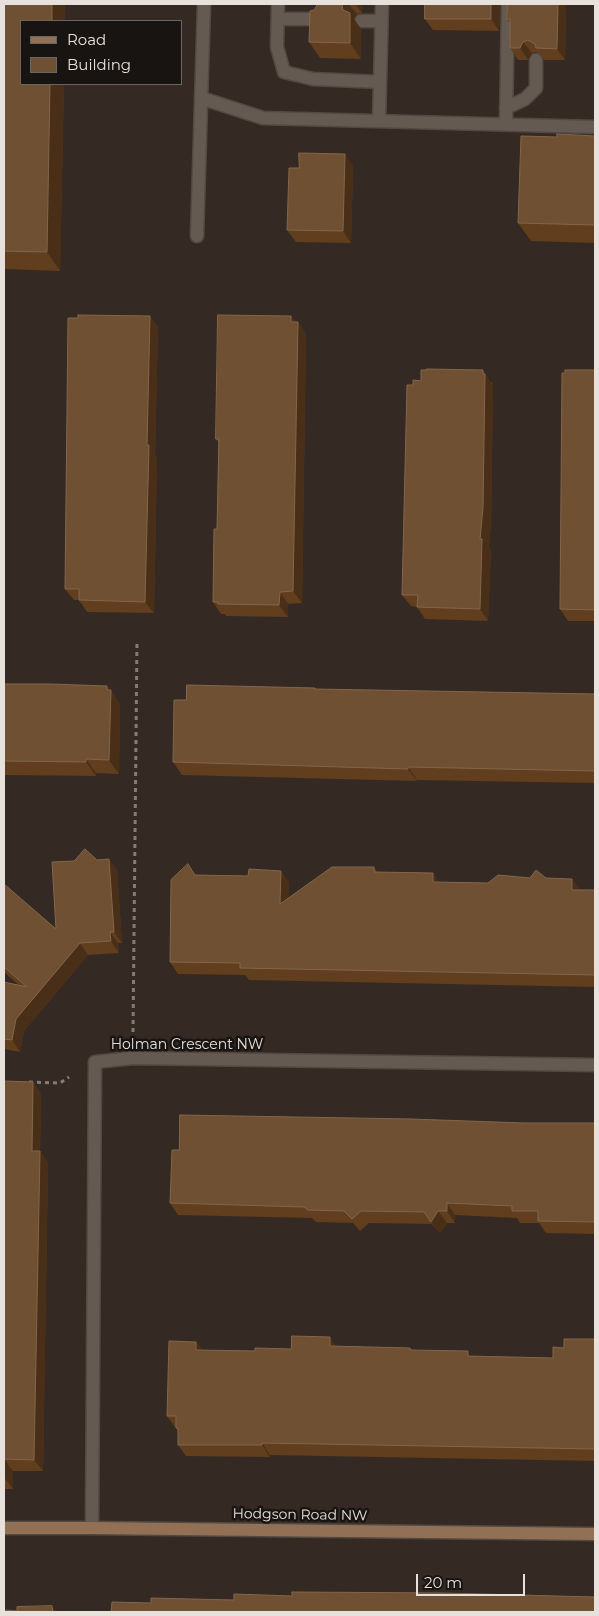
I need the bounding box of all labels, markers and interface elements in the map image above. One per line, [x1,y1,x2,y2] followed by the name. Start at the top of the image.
[20,20,182,85] legend
[67,30,106,49] text: Road
[67,55,131,74] text: Building
[111,1037,263,1053] street label: Holman Crescent NW
[232,1505,368,1525] street label: Hodgson Road NW
[419,1564,528,1596] scale bar
[424,1573,462,1592] text: 20 m

